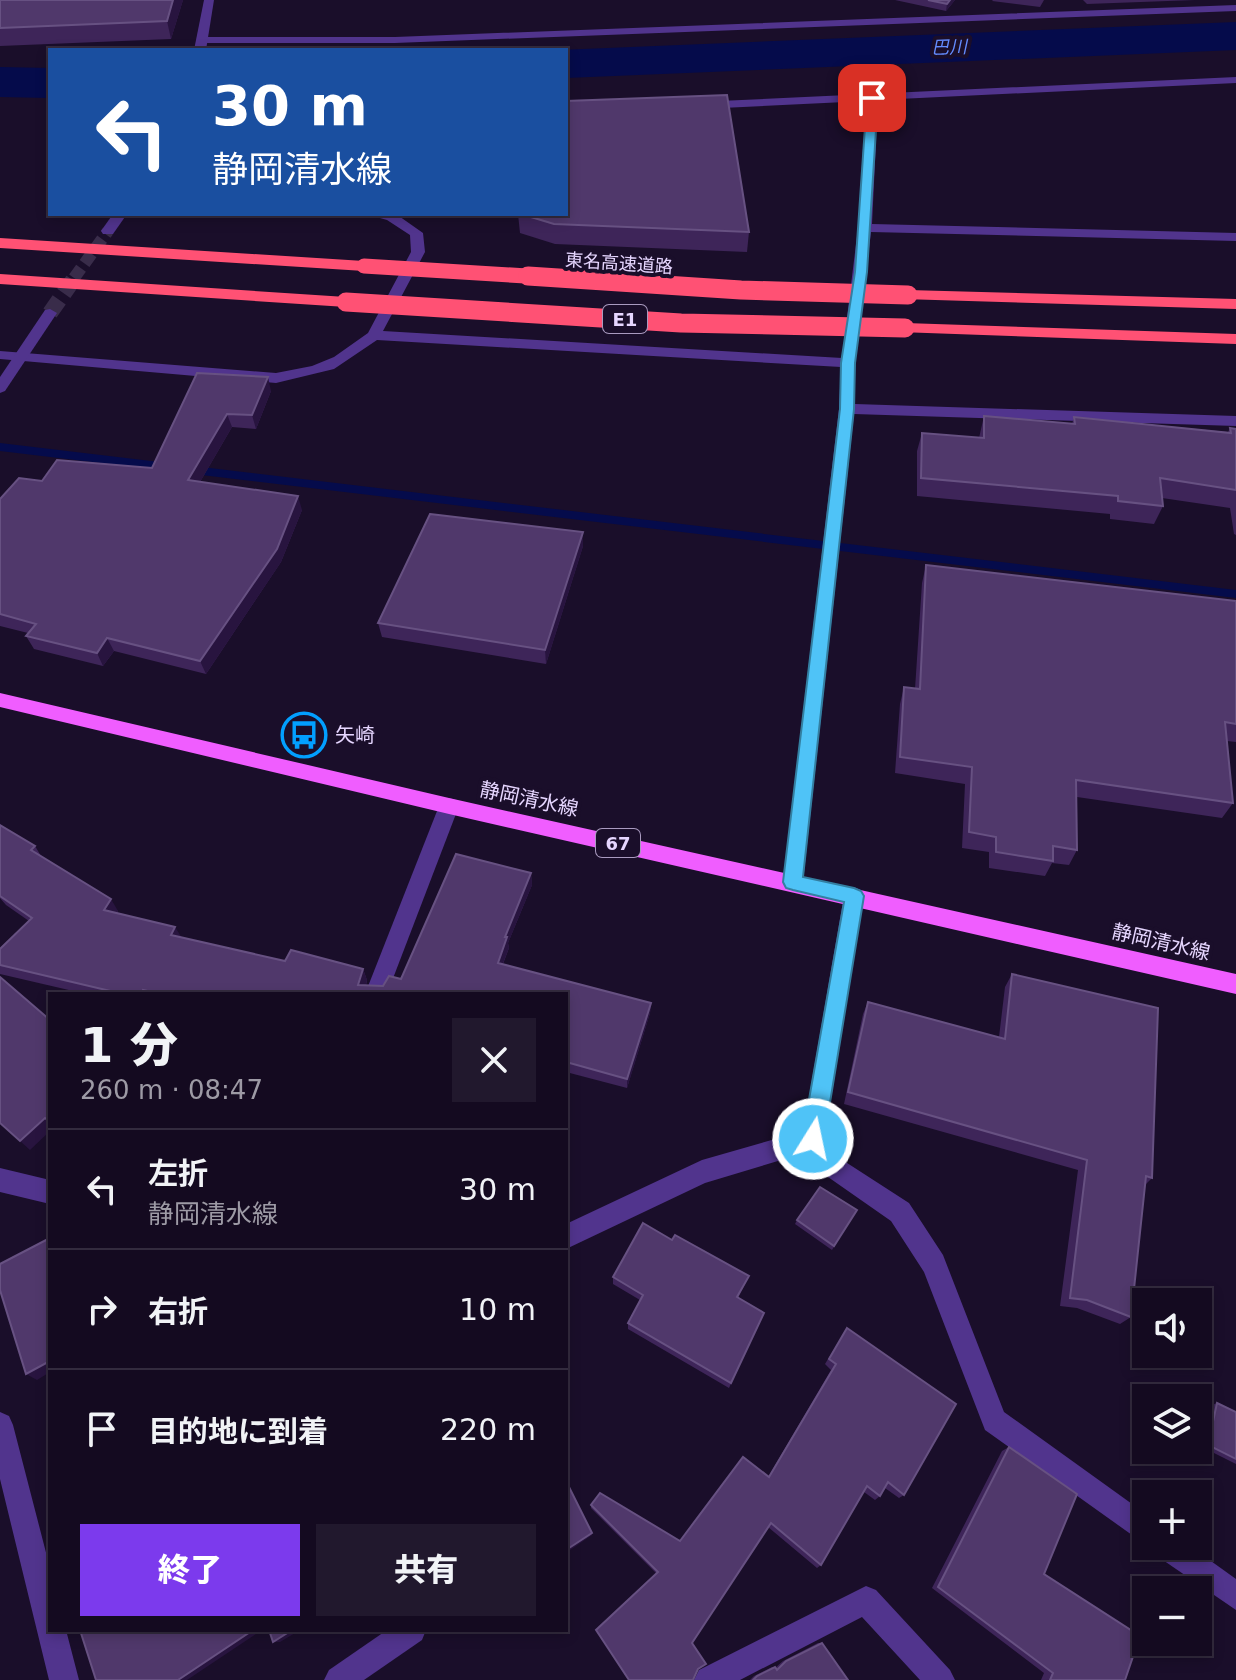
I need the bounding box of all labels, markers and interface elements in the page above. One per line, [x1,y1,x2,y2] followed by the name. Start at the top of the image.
[931,36,969,58] water label: 巴川
[838,64,906,132] pin
[212,73,368,138] text: 30 m
[850,76,894,120] icon: arrive
[80,80,184,184] icon: left
[212,149,392,190] text: 静岡清水線
[564,249,674,277] street label: 東名高速道路
[603,305,647,333] road number: E1
[280,711,328,759] bus stop icon: 矢崎
[335,723,375,747] place label: 矢崎
[478,777,580,821] street label: 静岡清水線
[596,829,640,857] road number: 67
[1110,919,1212,965] street label: 静岡清水線
[80,1017,178,1073] text: 1 分
[452,1018,536,1102] button: close
[80,1075,263,1105] text: 260 m · 08:47
[771,1097,855,1181] position arrow
[148,1156,208,1191] text: 左折
[80,1167,124,1211] icon: left
[459,1172,536,1207] text: 30 m
[148,1199,278,1229] text: 静岡清水線
[80,1287,124,1331] icon: right
[1132,1288,1212,1656] map controls
[1132,1288,1212,1368] button: sound
[459,1292,536,1327] text: 10 m
[148,1294,208,1329] text: 右折
[1132,1384,1212,1464] button: layers
[80,1407,124,1451] icon: arrive
[440,1412,536,1447] text: 220 m
[148,1414,328,1449] text: 目的地に到着
[1132,1480,1212,1560] button: +
[80,1524,300,1616] button: 終了
[316,1524,536,1616] button: 共有
[1132,1576,1212,1656] button: −

